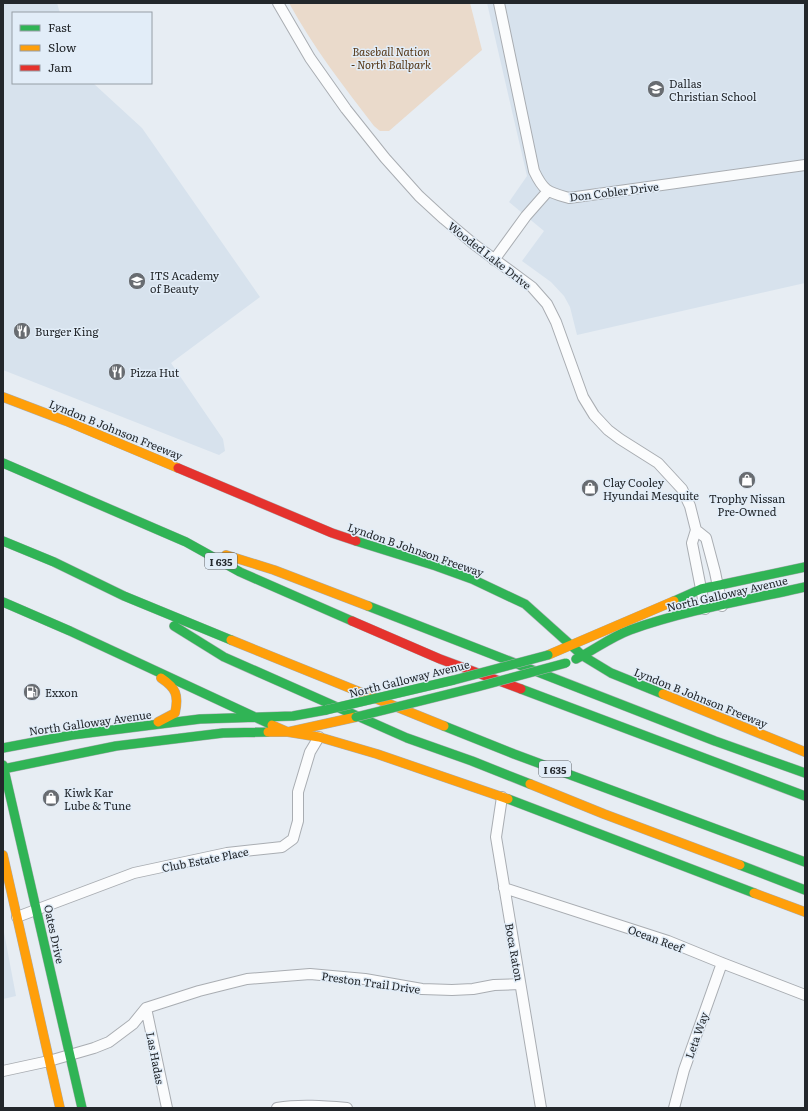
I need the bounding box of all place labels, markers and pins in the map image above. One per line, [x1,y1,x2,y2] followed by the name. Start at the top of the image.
[669,75,757,104] place label: Dallas Christian School
[646,79,666,99] school or university icon: Dallas Christian School
[150,267,220,296] place label: ITS Academy of Beauty
[127,271,147,291] school or university icon: ITS Academy of Beauty
[12,321,32,341] restaurant icon: Burger King
[35,323,100,339] place label: Burger King
[107,362,127,382] restaurant icon: Pizza Hut
[130,364,180,380] place label: Pizza Hut
[737,470,757,490] shop icon: Trophy Nissan Pre-Owned
[603,474,699,503] place label: Clay Cooley Hyundai Mesquite
[580,478,600,498] shop icon: Clay Cooley Hyundai Mesquite
[709,490,785,519] place label: Trophy Nissan Pre-Owned
[22,682,42,702] fuel station icon: Exxon
[45,684,78,700] place label: Exxon
[64,784,131,813] place label: Kiwk Kar Lube & Tune
[41,788,61,808] shop icon: Kiwk Kar Lube & Tune

